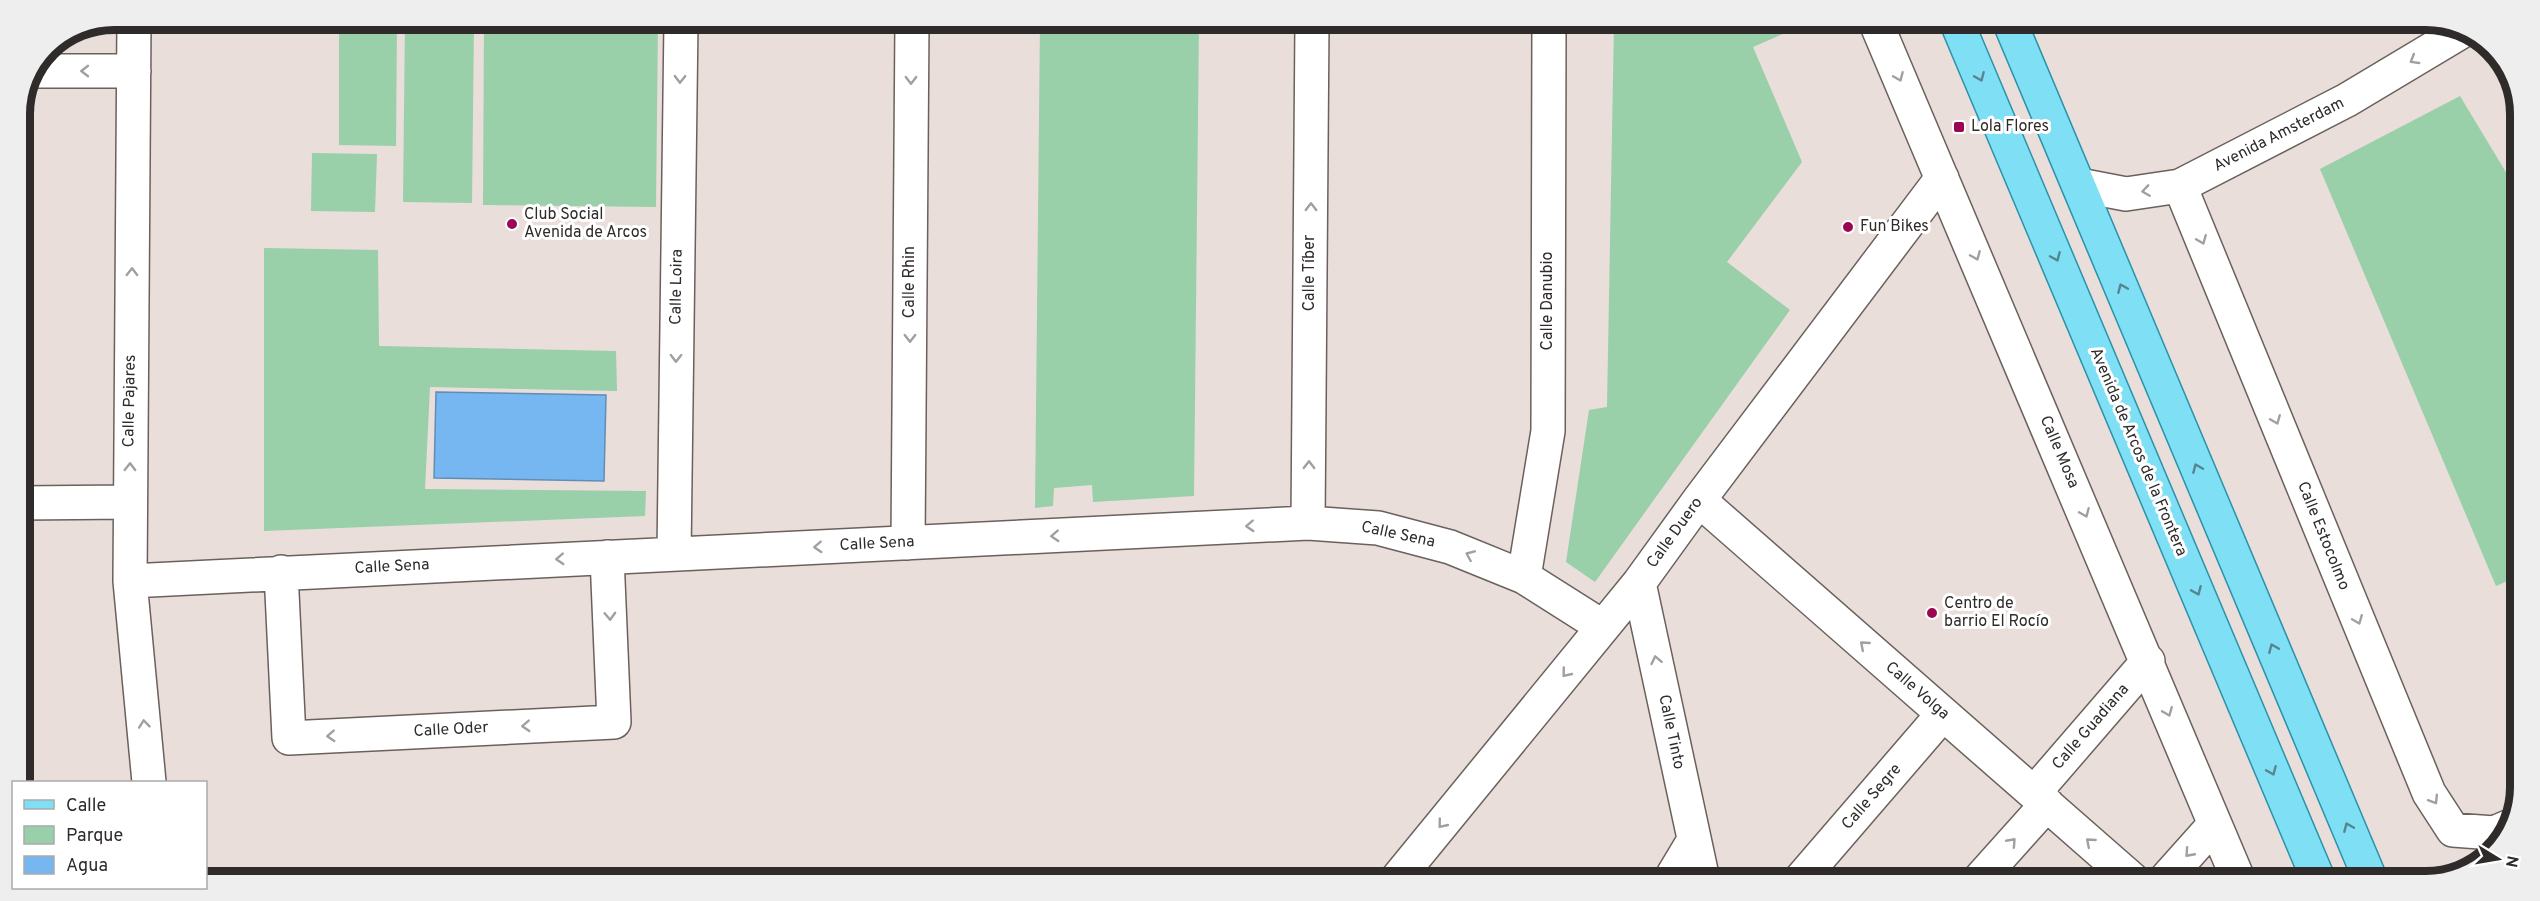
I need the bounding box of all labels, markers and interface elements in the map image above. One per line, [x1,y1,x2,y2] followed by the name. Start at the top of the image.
[2410,53,2420,65] one-way arrow
[80,65,89,77] one-way arrow
[1892,71,1904,82] one-way arrow
[1973,71,1985,82] one-way arrow
[674,75,686,84] one-way arrow
[905,75,917,84] one-way arrow
[2210,93,2348,177] street label: Avenida Amsterdam
[1971,117,2049,137] place label: Lola Flores
[1952,120,1966,134] marker: Lola Flores
[2141,184,2151,196] one-way arrow
[1305,202,1317,211] one-way arrow
[524,205,647,243] place label: Club Social Avenida de Arcos
[505,217,519,231] marker: Club Social Avenida de Arcos
[1860,217,1929,237] place label: Fun Bikes
[1841,220,1855,234] marker: Fun Bikes
[2195,234,2207,245] one-way arrow
[1300,235,1320,311] street label: Calle Tíber
[900,246,920,318] street label: Calle Rhin
[666,249,688,325] street label: Calle Loira
[1968,250,1980,261] one-way arrow
[2049,250,2061,261] one-way arrow
[1538,252,1558,350] street label: Calle Danubio
[126,267,138,276] one-way arrow
[2117,283,2129,294] one-way arrow
[904,333,916,342] one-way arrow
[2085,345,2191,559] street label: Avenida de Arcos de la Frontera
[670,354,683,363] one-way arrow
[119,355,141,447] street label: Calle Pajares
[2035,413,2083,491] street label: Calle Mosa
[2269,414,2281,425] one-way arrow
[1302,460,1315,469] one-way arrow
[124,462,136,471] one-way arrow
[2192,463,2204,474] one-way arrow
[2292,479,2354,593] street label: Calle Estocolmo
[1643,494,1707,572] street label: Calle Duero
[2078,507,2090,518] one-way arrow
[1359,517,1437,553] street label: Calle Sena
[1245,520,1254,533] one-way arrow
[1050,529,1059,542] one-way arrow
[839,532,915,556] street label: Calle Sena
[814,540,823,553] one-way arrow
[1465,550,1476,562] one-way arrow
[556,553,565,566] one-way arrow
[354,555,430,579] street label: Calle Sena
[2190,585,2202,596] one-way arrow
[1944,594,2049,632] place label: Centro de barrio El Rocío
[1925,606,1939,620] marker: Centro de barrio El Rocío
[603,611,616,620] one-way arrow
[2351,614,2363,625] one-way arrow
[1861,641,1871,652] one-way arrow
[2268,643,2280,654] one-way arrow
[1650,655,1663,665] one-way arrow
[1881,658,1953,724] street label: Calle Volga
[1562,666,1573,677] one-way arrow
[2048,680,2134,774] street label: Calle Guadiana
[1653,693,1689,771] street label: Calle Tinto
[2161,706,2174,717] one-way arrow
[413,718,489,742] street label: Calle Oder
[138,720,151,729] one-way arrow
[521,720,530,733] one-way arrow
[327,730,336,743] one-way arrow
[1838,760,1906,834] street label: Calle Segre
[2265,765,2277,776] one-way arrow
[12,781,207,889] legend
[2426,794,2438,804] one-way arrow
[66,795,106,818] text: Calle
[1439,817,1450,828] one-way arrow
[2343,823,2355,834] one-way arrow
[66,825,123,848] text: Parque
[2468,829,2528,889] north arrow
[2005,838,2016,849] one-way arrow
[2086,838,2097,849] one-way arrow
[2185,846,2196,857] one-way arrow
[2500,854,2522,869] text: N
[66,855,108,878] text: Agua

